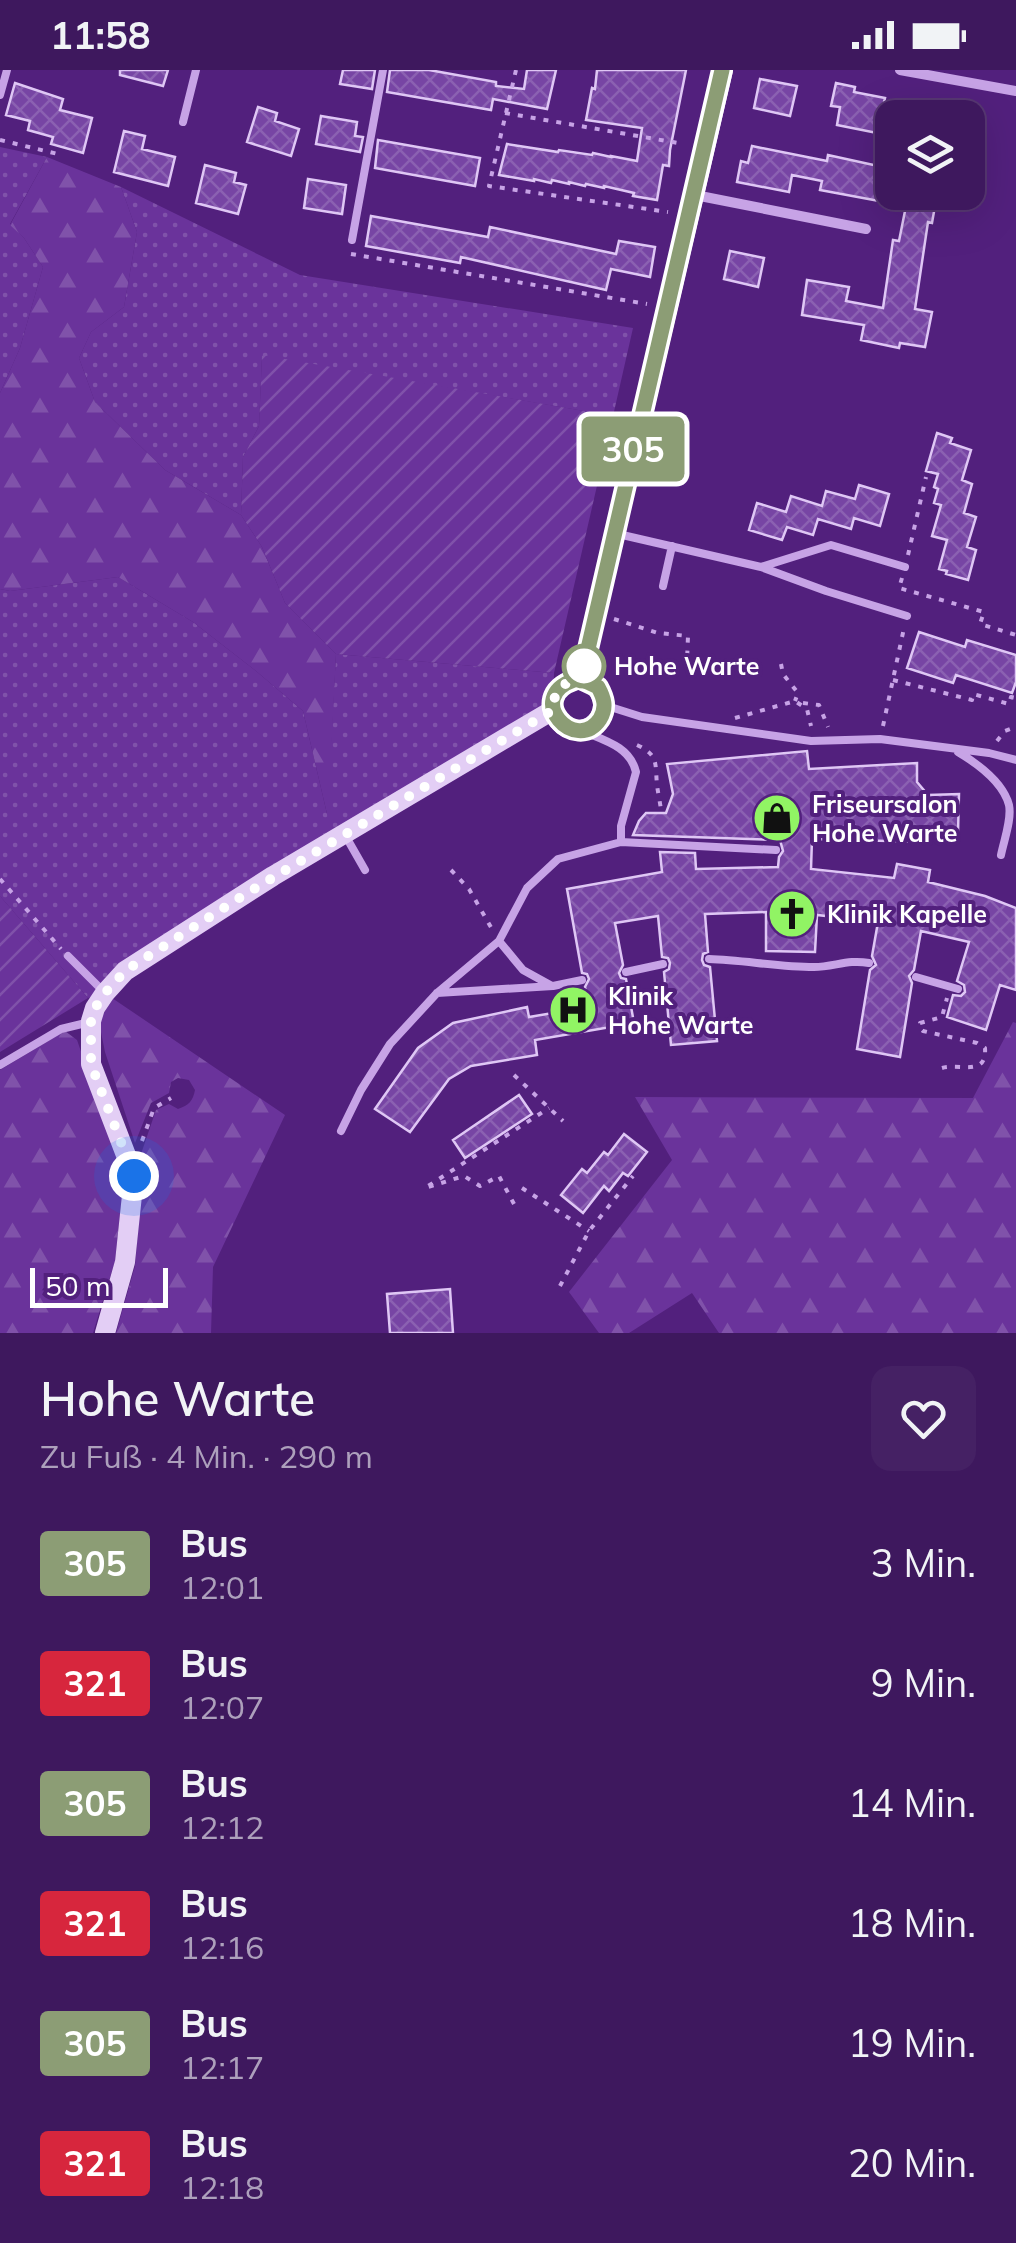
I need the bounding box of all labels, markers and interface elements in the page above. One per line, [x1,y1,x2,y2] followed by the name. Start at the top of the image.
[50,11,151,59] text: 11:58
[875,100,985,210] map controls
[875,100,985,210] button: layers
[576,416,690,482] line badge: 305
[601,427,665,471] text: 305
[563,645,605,687] marker: Hohe Warte
[614,650,759,681] place label: Hohe Warte
[812,788,958,848] place label: Friseursalon Hohe Warte
[751,792,803,844] shop icon: Friseursalon Hohe Warte
[766,888,818,940] church icon: Klinik Kapelle
[827,898,987,929] place label: Klinik Kapelle
[608,980,753,1040] place label: Klinik Hohe Warte
[547,984,599,1036] hospital icon: Klinik Hohe Warte
[109,1151,159,1201] your location
[30,1263,168,1308] scale bar
[45,1268,111,1303] text: 50 m
[871,1366,976,1471] button: heart
[40,1368,315,1428] text: Hohe Warte
[40,1436,373,1476] text: Zu Fuß · 4 Min. · 290 m
[180,1519,248,1567] text: Bus
[871,1539,976,1587] text: 3 Min.
[63,1541,127,1585] text: 305
[180,1567,264,1607] text: 12:01
[180,1639,248,1687] text: Bus
[871,1659,976,1707] text: 9 Min.
[63,1661,127,1705] text: 321
[180,1687,264,1727] text: 12:07
[180,1759,248,1807] text: Bus
[848,1779,976,1827] text: 14 Min.
[63,1781,127,1825] text: 305
[180,1807,264,1847] text: 12:12
[180,1879,248,1927] text: Bus
[848,1899,976,1947] text: 18 Min.
[63,1901,127,1945] text: 321
[180,1927,264,1967] text: 12:16
[180,1999,248,2047] text: Bus
[848,2019,976,2067] text: 19 Min.
[63,2021,127,2065] text: 305
[180,2047,264,2087] text: 12:17
[180,2119,248,2167] text: Bus
[848,2139,976,2187] text: 20 Min.
[63,2141,127,2185] text: 321
[180,2167,264,2207] text: 12:18

